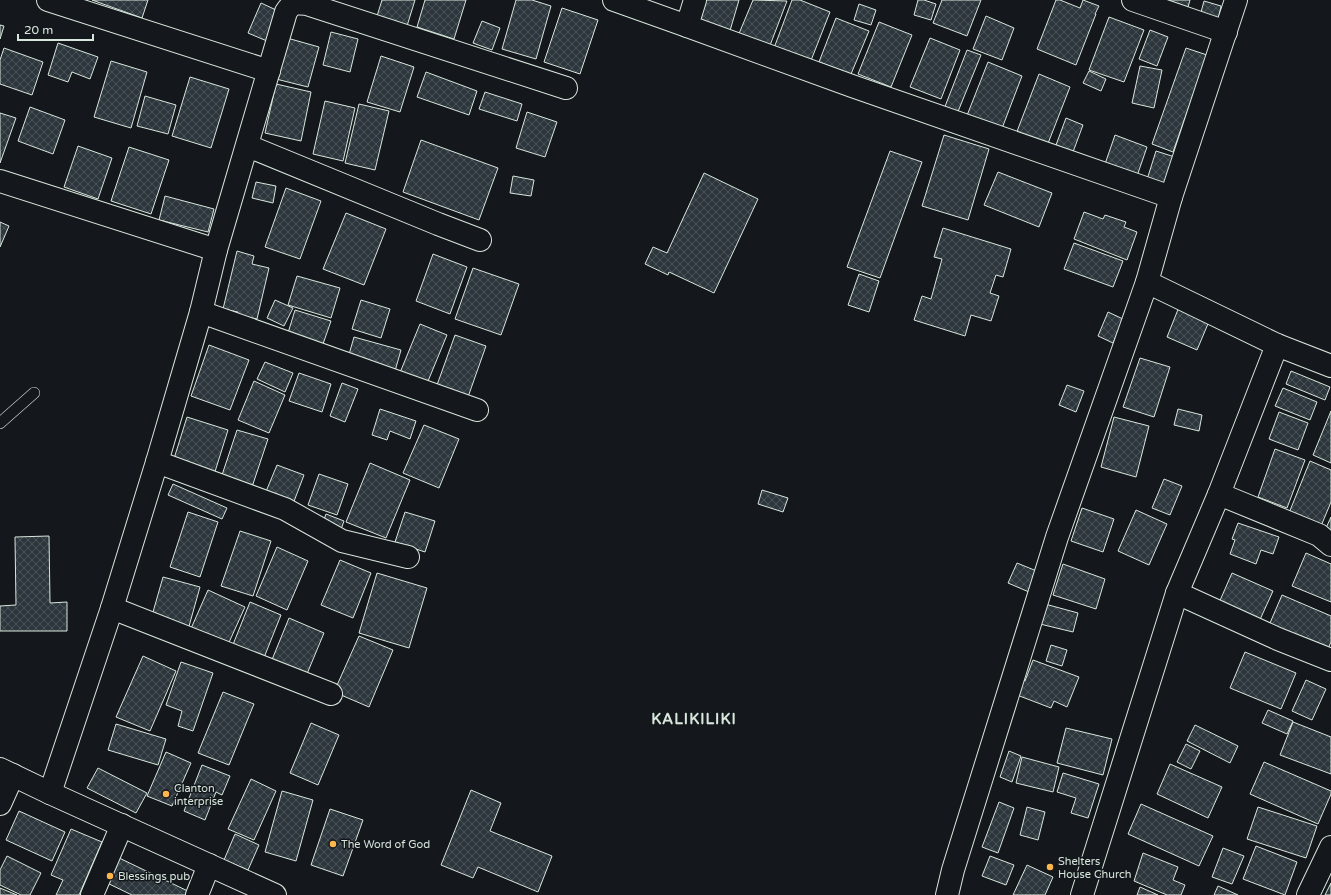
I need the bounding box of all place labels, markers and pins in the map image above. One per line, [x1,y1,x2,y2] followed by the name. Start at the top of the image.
[174,782,223,808] place label: Clanton interprise
[161,789,171,799] marker: Clanton interprise
[341,838,430,851] place label: The Word of God
[328,839,338,849] marker: The Word of God
[1058,855,1132,881] place label: Shelters House Church
[1045,862,1055,872] marker: Shelters House Church
[118,870,190,883] place label: Blessings pub
[105,871,115,881] marker: Blessings pub

